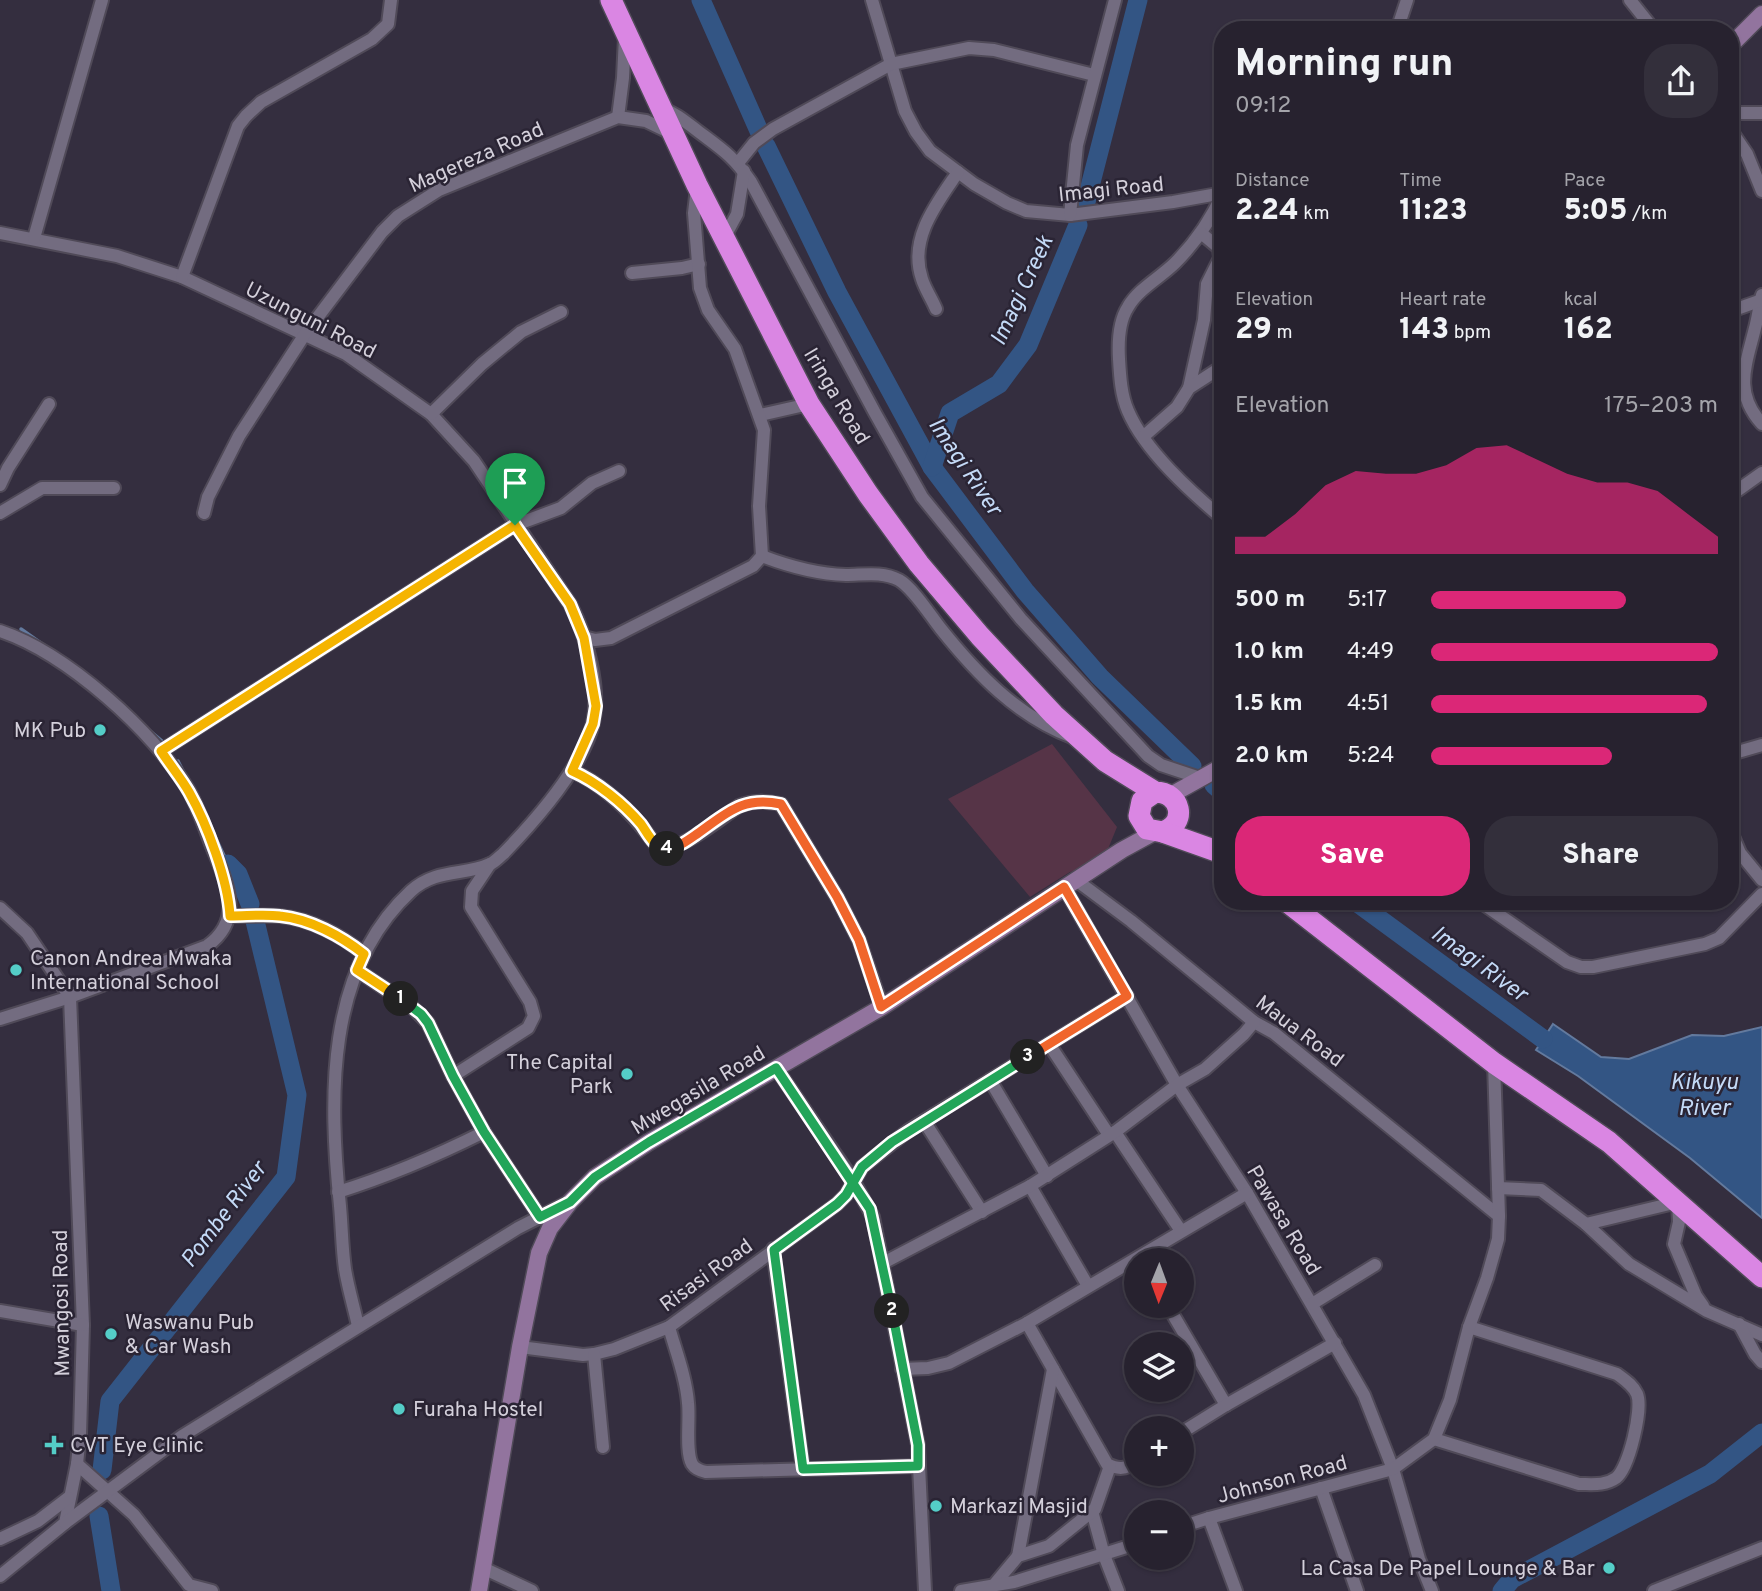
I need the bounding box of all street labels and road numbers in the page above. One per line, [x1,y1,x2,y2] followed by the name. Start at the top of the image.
[405,117,548,200] street label: Magereza Road
[1057,172,1165,209] street label: Imagi Road
[240,277,380,366] street label: Uzunguni Road
[796,344,875,450] street label: Iringa Road
[1249,990,1349,1074] street label: Maua Road
[627,1041,771,1142] street label: Mwegasila Road
[1239,1161,1326,1281] street label: Pawasa Road
[48,1229,77,1377] street label: Mwangosi Road
[655,1233,759,1319] street label: Risasi Road
[1214,1450,1350,1511] street label: Johnson Road

